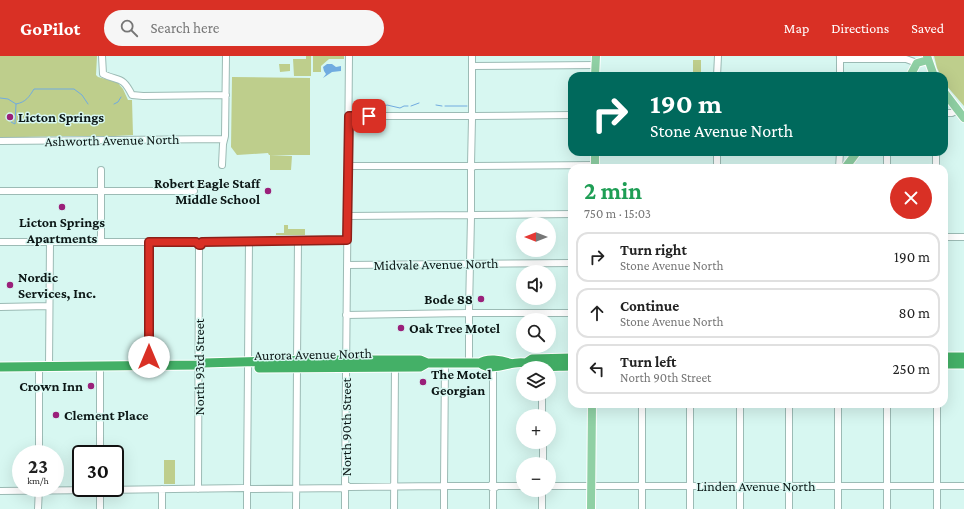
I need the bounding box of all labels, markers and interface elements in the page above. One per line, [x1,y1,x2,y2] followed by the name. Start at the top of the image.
[104,10,384,46] search box
[118,17,140,39] icon: search
[20,18,80,39] text: GoPilot
[150,20,219,36] text: Search here
[784,20,809,36] text: Map
[831,20,889,36] text: Directions
[911,20,944,36] text: Saved
[584,88,636,140] icon: right
[650,88,722,119] text: 190 m
[352,99,386,133] pin
[358,105,380,127] icon: arrive
[18,109,104,125] place label: Licton Springs
[5,112,15,122] marker: Licton Springs
[650,121,793,141] text: Stone Avenue North
[44,131,180,149] street label: Ashworth Avenue North
[154,175,261,207] place label: Robert Eagle Staff Middle School
[584,177,642,204] text: 2 min
[890,177,932,219] button: close
[263,186,273,196] marker: Robert Eagle Staff Middle School
[57,202,67,212] marker: Licton Springs Apartments
[584,206,651,221] text: 750 m · 15:03
[19,214,105,246] place label: Licton Springs Apartments
[516,217,556,257] north arrow
[516,217,556,497] map controls
[620,242,687,258] text: Turn right
[586,246,608,268] icon: right
[894,249,930,265] text: 190 m
[373,255,499,273] street label: Midvale Avenue North
[620,258,723,273] text: Stone Avenue North
[516,265,556,305] button: sound
[18,269,96,302] place label: Nordic Services, Inc.
[5,280,15,290] marker: Nordic Services, Inc.
[424,291,473,307] place label: Bode 88
[476,294,486,304] marker: Bode 88
[620,298,679,314] text: Continue
[586,302,608,324] icon: ahead
[899,305,930,321] text: 80 m
[516,313,556,353] button: search
[620,314,723,329] text: Stone Avenue North
[191,318,207,415] street label: North 93rd Street
[409,320,500,336] place label: Oak Tree Motel
[396,323,406,333] marker: Oak Tree Motel
[128,336,170,378] position arrow
[254,345,372,363] street label: Aurora Avenue North
[620,354,676,370] text: Turn left
[586,358,608,380] icon: left
[516,361,556,401] button: layers
[892,361,930,377] text: 250 m
[431,366,492,398] place label: The Motel Georgian
[620,370,711,385] text: North 90th Street
[338,377,354,476] street label: North 90th Street
[418,377,428,387] marker: The Motel Georgian
[19,378,83,394] place label: Crown Inn
[86,381,96,391] marker: Crown Inn
[64,407,149,423] place label: Clement Place
[516,409,556,449] button: +
[51,410,61,420] marker: Clement Place
[72,445,124,497] speed limit sign: 30
[28,455,48,477] text: 23
[516,457,556,497] button: −
[27,475,49,486] text: km/h
[697,478,816,494] street label: Linden Avenue North

